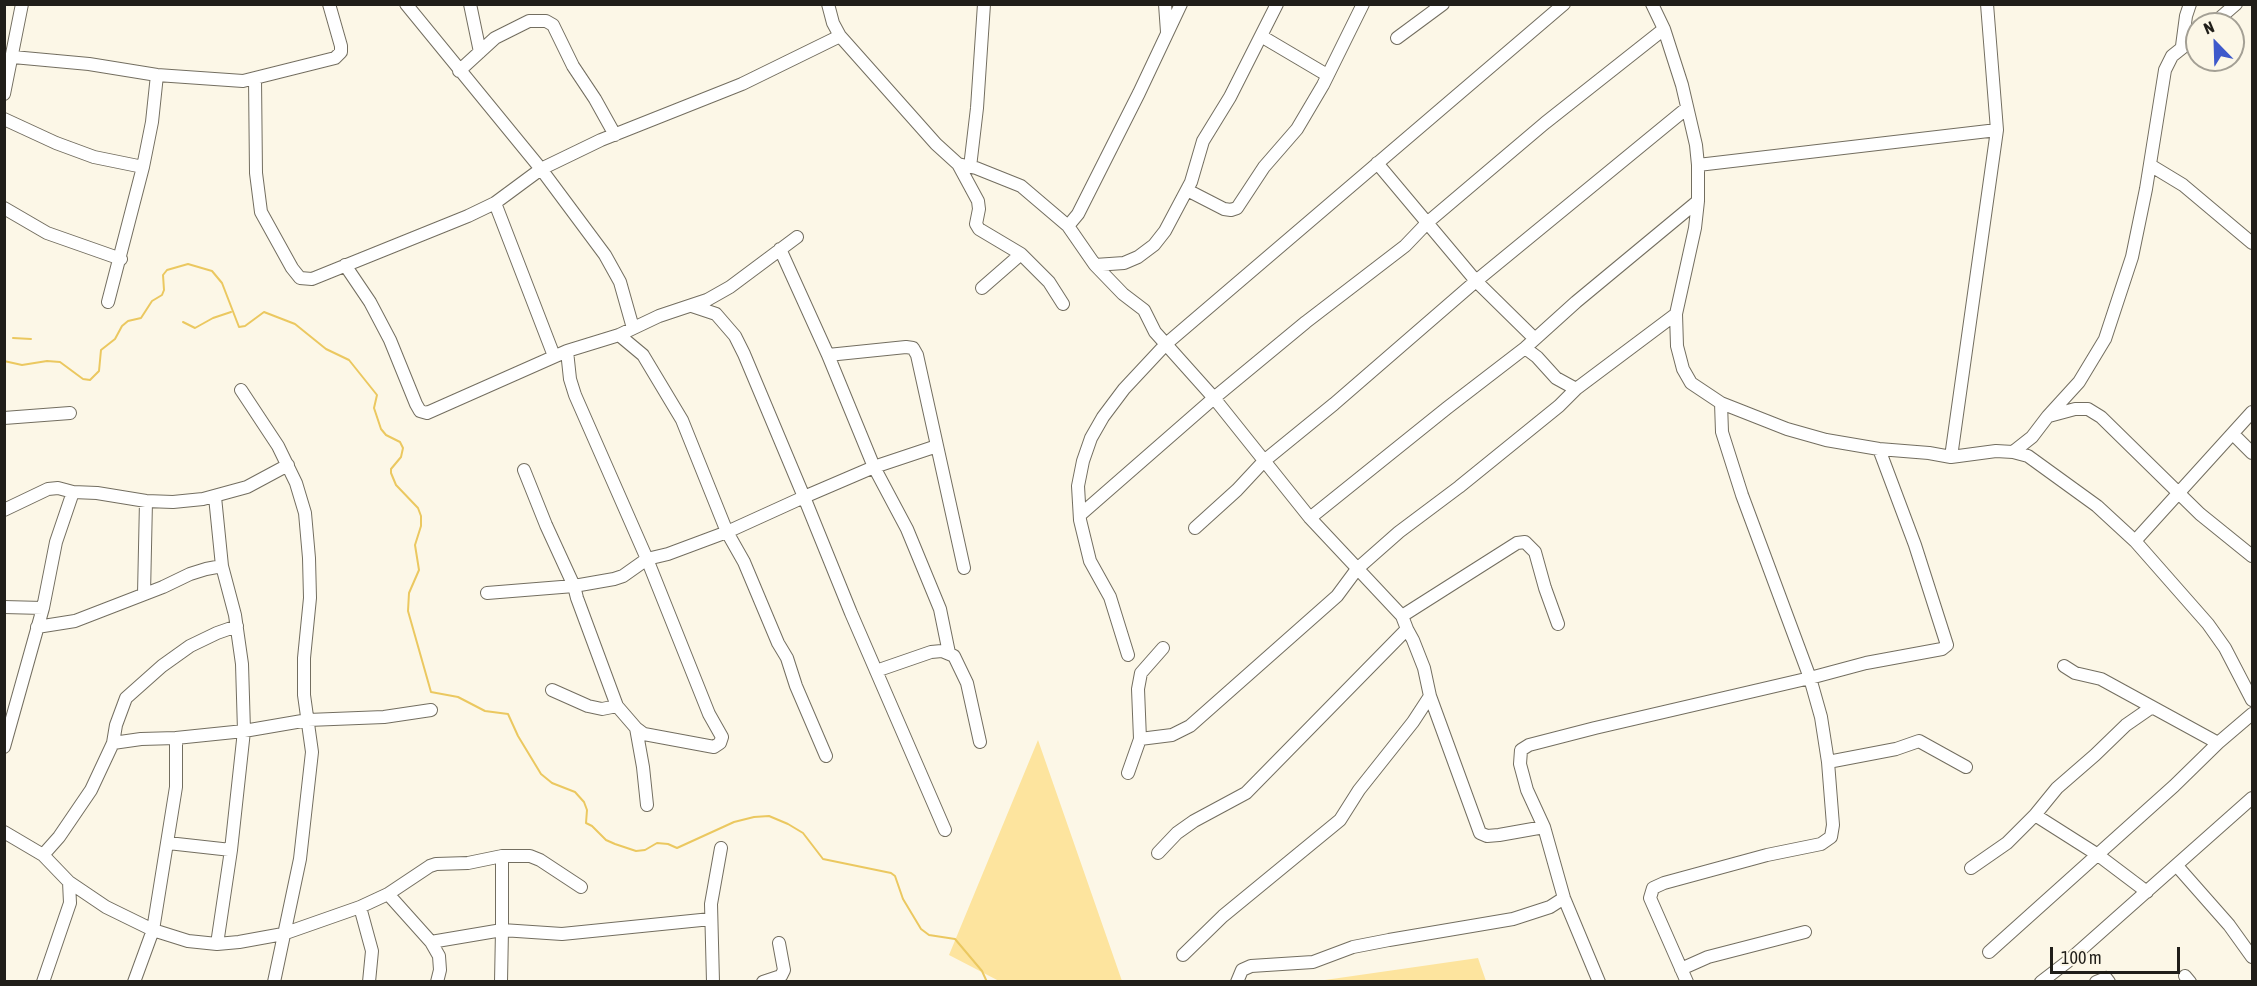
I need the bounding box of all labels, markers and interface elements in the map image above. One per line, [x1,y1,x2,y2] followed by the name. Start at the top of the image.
[2185,12,2245,72] north arrow
[2201,17,2217,37] text: N
[2053,935,2184,973] scale bar
[2061,947,2102,968] text: 100 m

